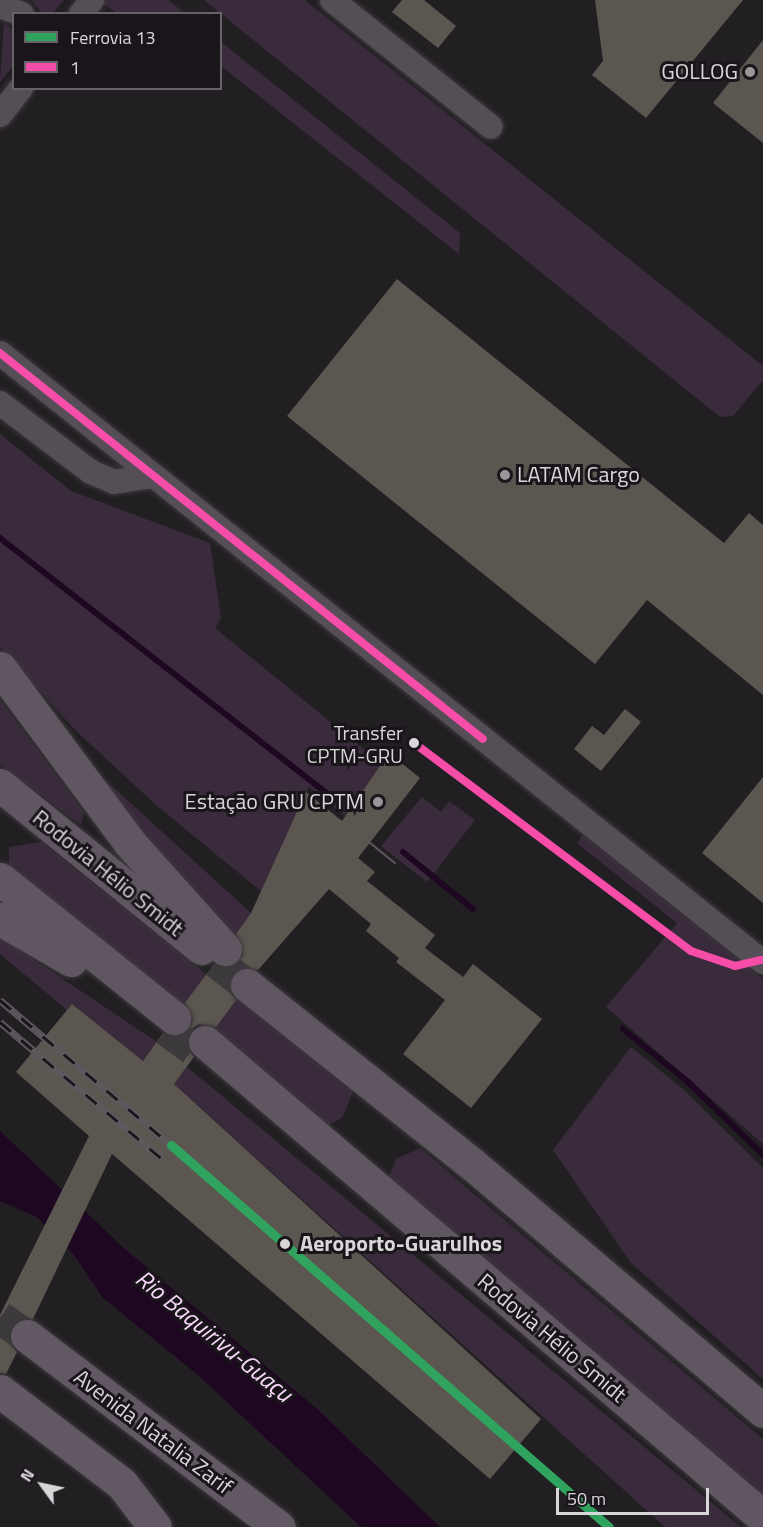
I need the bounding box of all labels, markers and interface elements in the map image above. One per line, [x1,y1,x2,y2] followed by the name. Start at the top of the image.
[12,12,222,90] legend
[70,24,156,51] text: Ferrovia 13
[70,54,80,81] text: 1
[661,59,738,85] place label: GOLLOG
[743,65,757,79] marker: GOLLOG
[517,462,640,488] place label: LATAM Cargo
[498,468,512,482] marker: LATAM Cargo
[307,720,403,767] place label: Transfer CPTM-GRU
[408,737,420,749] marker: Transfer CPTM-GRU
[185,789,364,815] place label: Estação GRU CPTM
[369,793,387,811] marker: Estação GRU CPTM
[27,804,189,942] street label: Rodovia Hélio Smidt
[300,1231,502,1257] place label: Aeroporto-Guarulhos
[275,1234,295,1254] marker: Aeroporto-Guarulhos
[130,1264,298,1408] water label: Rio Baquirivu-Guaçu
[472,1268,632,1408] street label: Rodovia Hélio Smidt
[69,1364,237,1500] street label: Avenida Natalia Zarif
[12,1455,72,1515] north arrow
[14,1464,40,1486] text: N
[559,1476,712,1514] scale bar
[567,1485,606,1512] text: 50 m

